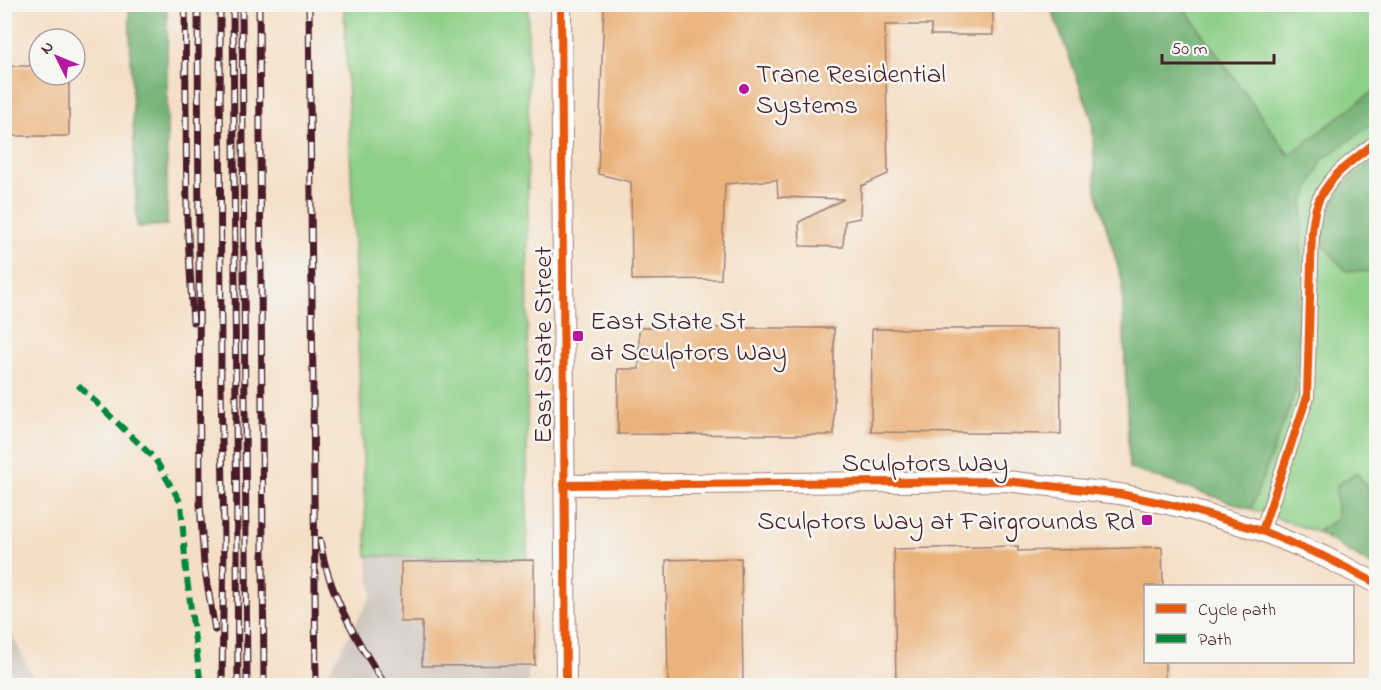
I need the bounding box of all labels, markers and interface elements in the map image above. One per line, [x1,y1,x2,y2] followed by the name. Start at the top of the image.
[27,27,87,87] north arrow
[1162,27,1274,65] scale bar
[35,36,60,60] text: N
[1171,37,1208,63] text: 50 m
[756,56,946,126] place label: Trane Residential Systems
[737,82,751,96] marker: Trane Residential Systems
[525,246,564,444] street label: East State Street
[590,303,787,373] place label: East State St at Sculptors Way
[571,329,585,343] marker: East State St at Sculptors Way
[842,445,1008,484] street label: Sculptors Way
[757,503,1135,542] place label: Sculptors Way at Fairgrounds Rd
[1140,513,1154,527] marker: Sculptors Way at Fairgrounds Rd
[1144,585,1354,663] legend
[1198,598,1276,624] text: Cycle path
[1198,628,1232,654] text: Path

